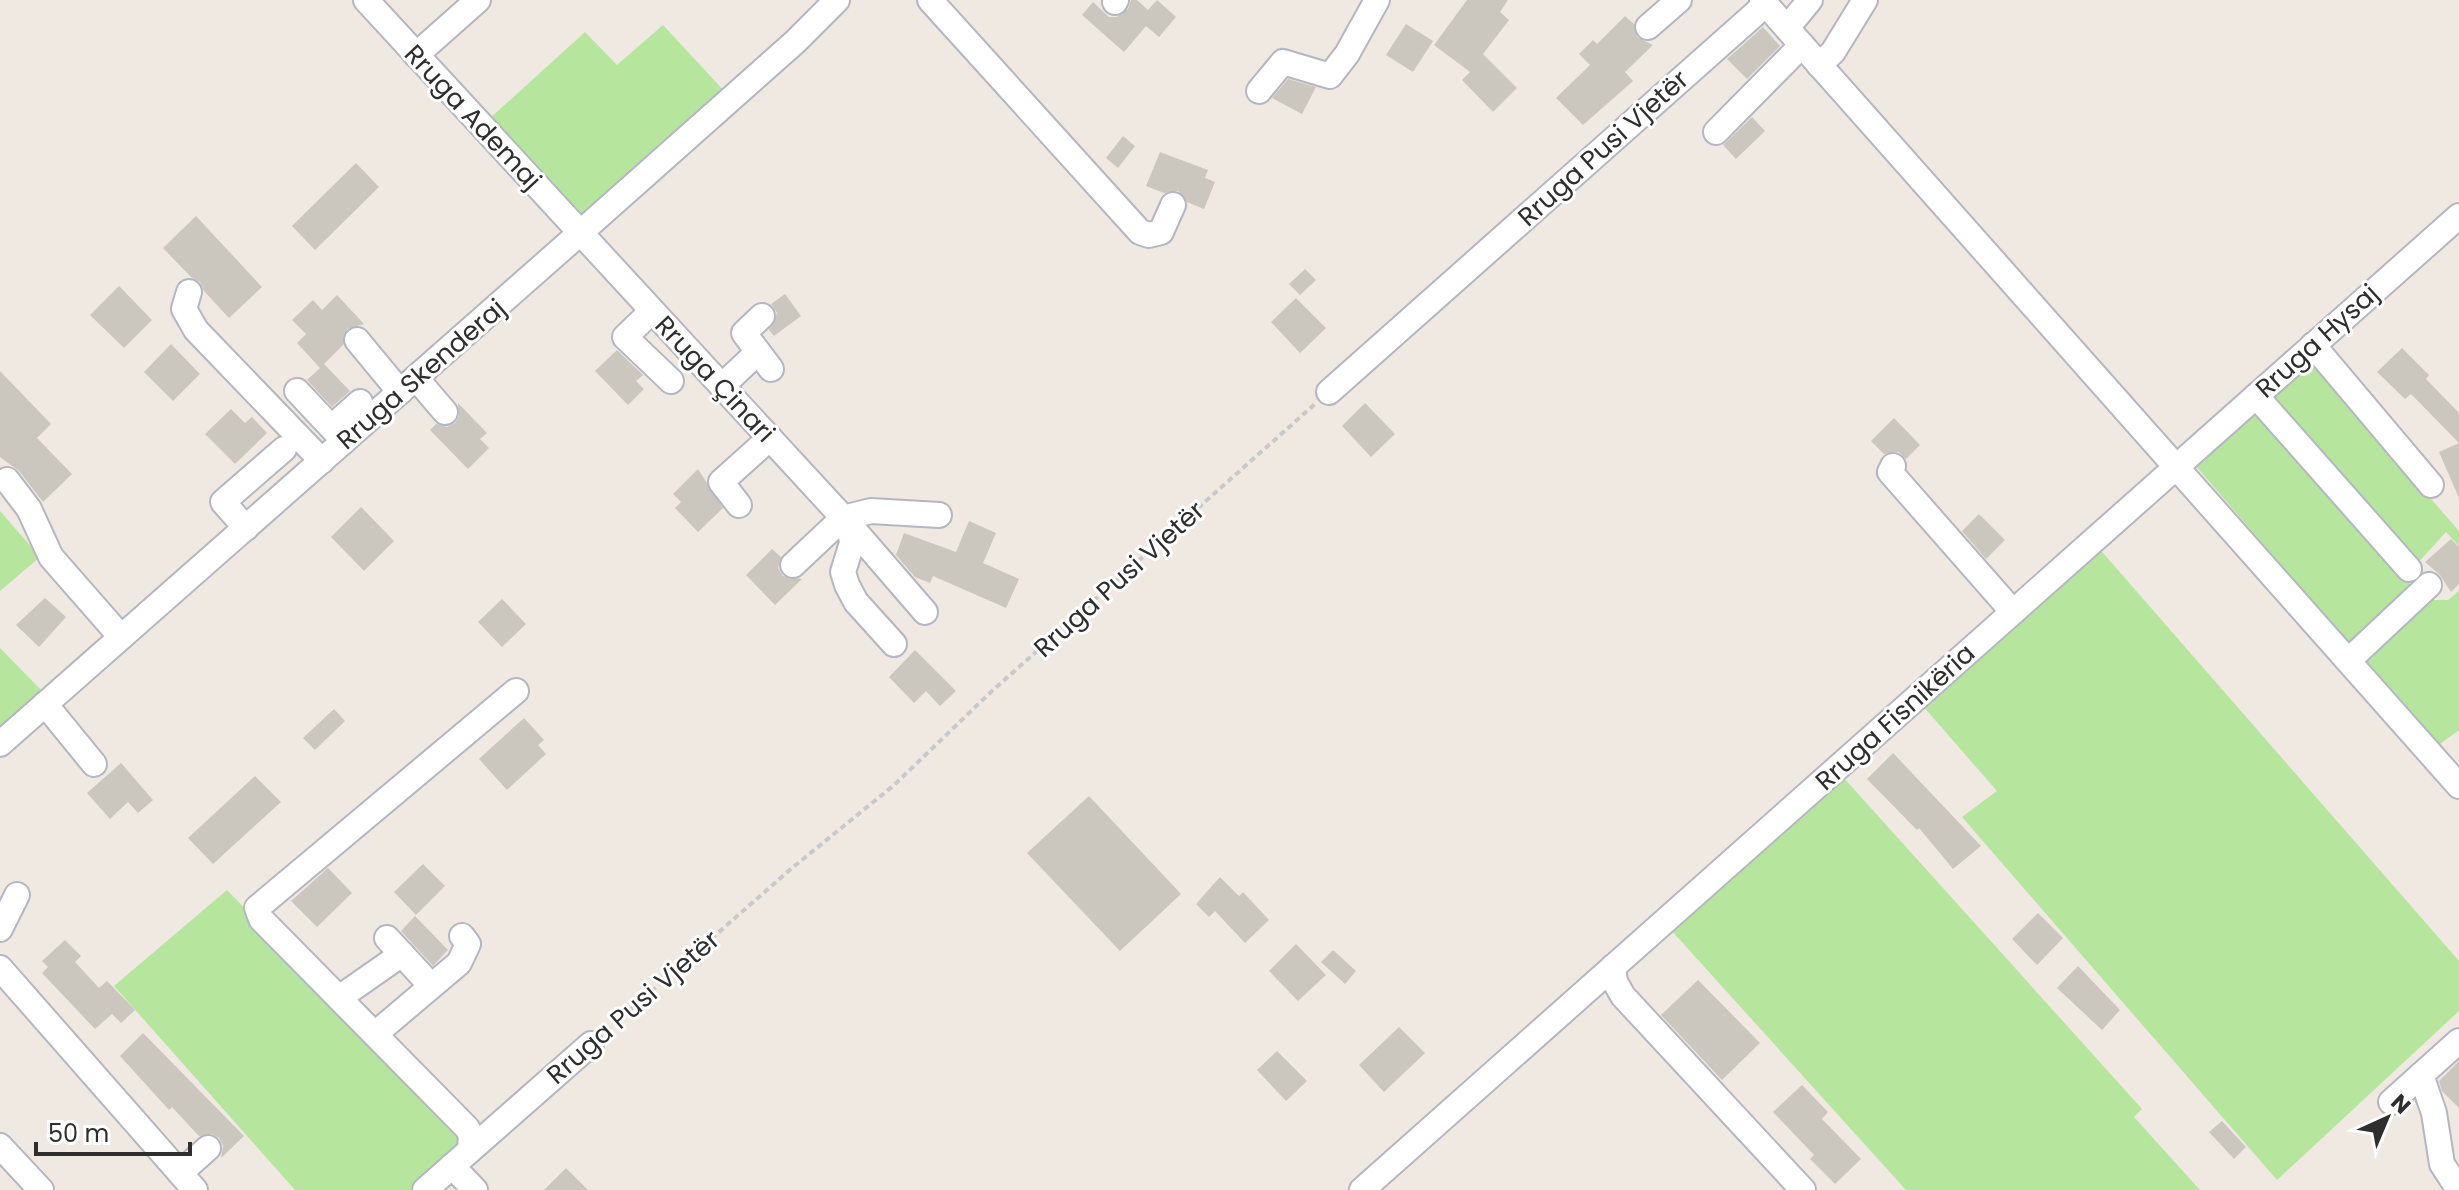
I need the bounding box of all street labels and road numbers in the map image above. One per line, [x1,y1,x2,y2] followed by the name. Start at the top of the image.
[396,37,550,197] street label: Rruga Ademaj
[1510,62,1696,234] street label: Rruga Pusi Vjetër
[2248,276,2386,406] street label: Rruga Hysaj
[329,291,513,457] street label: Rruga Skenderaj
[647,308,783,450] street label: Rruga Çinari
[1026,493,1212,665] street label: Rruga Pusi Vjetër
[1807,636,1983,798] street label: Rruga Fisnikëria
[539,922,727,1092] street label: Rruga Pusi Vjetër

